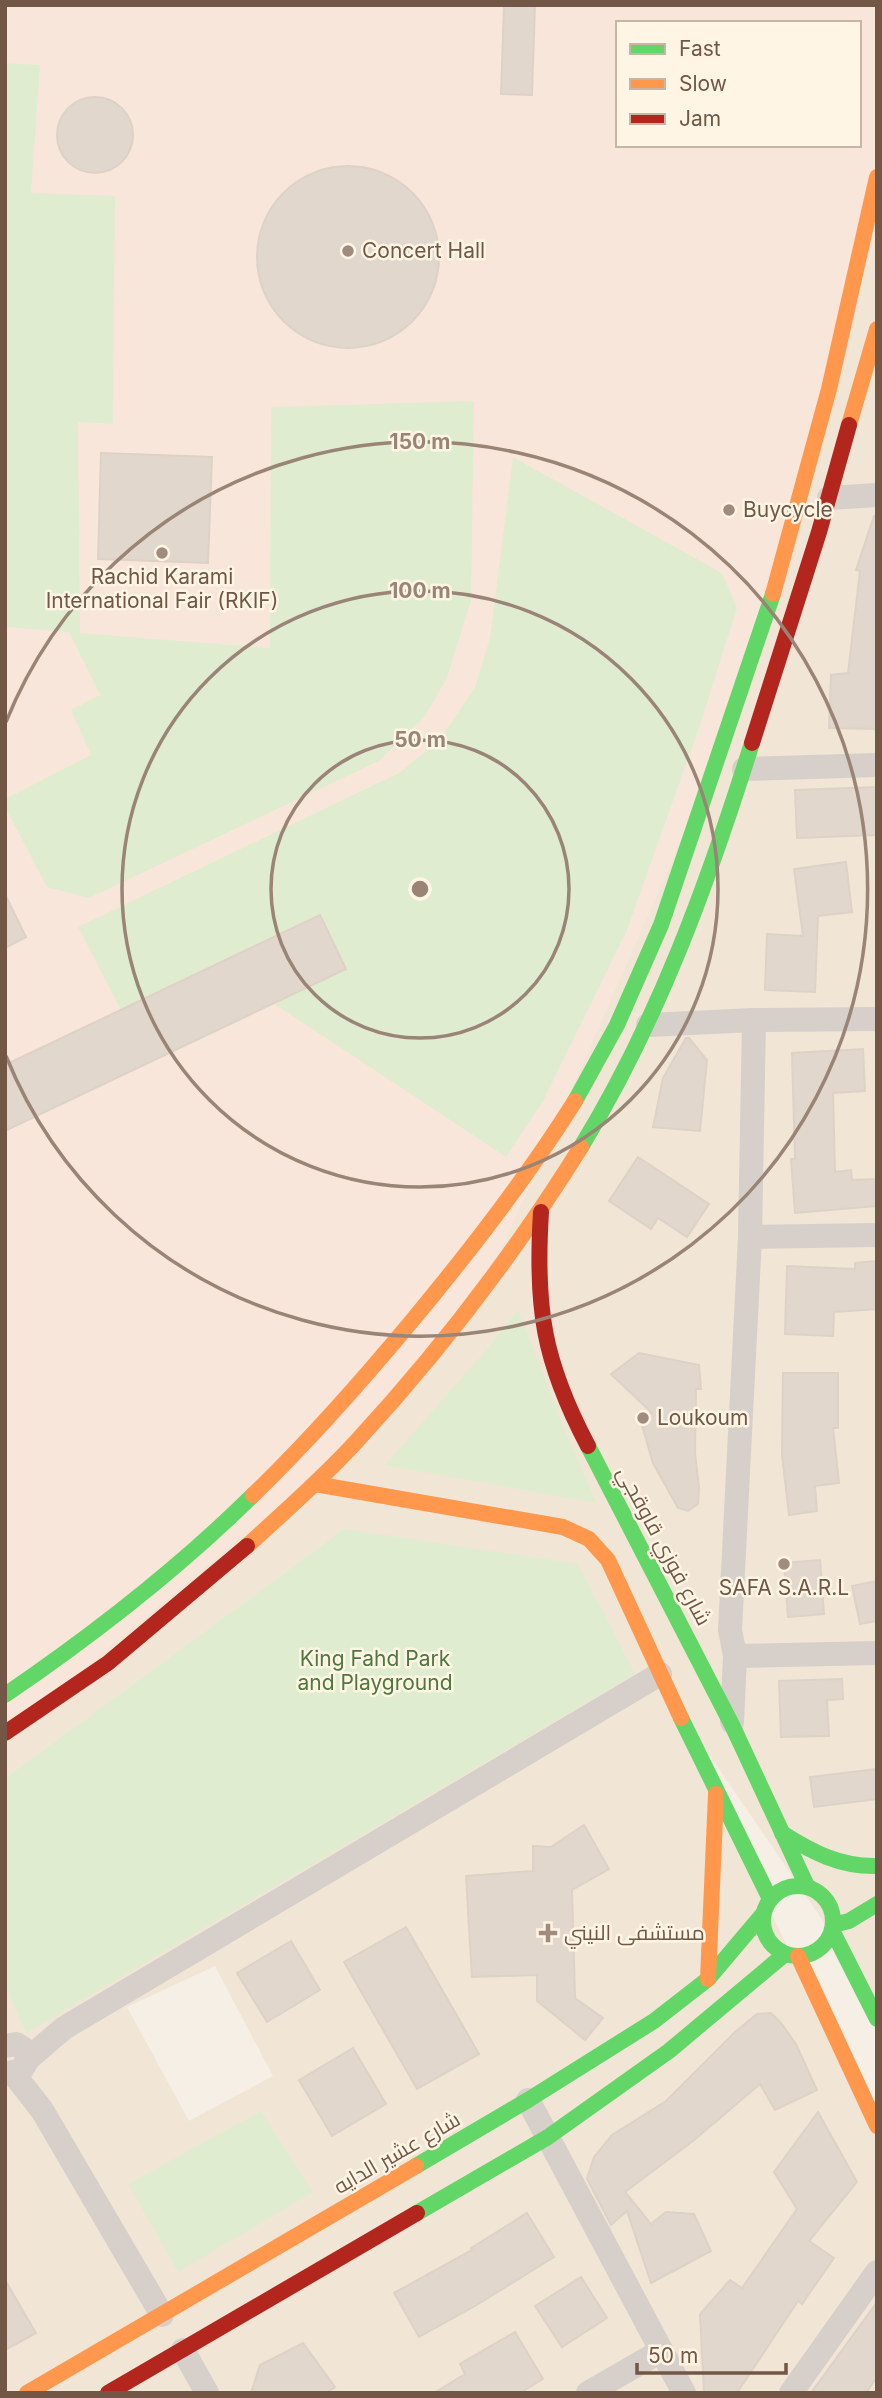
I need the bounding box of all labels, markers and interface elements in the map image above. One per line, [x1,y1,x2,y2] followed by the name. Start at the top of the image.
[616,21,861,147] legend
[679,36,721,61] text: Fast
[679,71,727,96] text: Slow
[679,106,721,131] text: Jam
[362,238,485,263] place label: Concert Hall
[340,243,356,259] marker: Concert Hall
[390,429,450,454] text: 150 m
[743,497,833,522] place label: Buycycle
[721,502,737,518] marker: Buycycle
[154,545,170,561] marker: Rachid Karami International Fair (RKIF)
[46,564,278,613] place label: Rachid Karami International Fair (RKIF)
[389,578,451,603] text: 100 m
[394,727,446,752] text: 50 m
[408,877,432,901] centre of rings
[657,1405,748,1430] place label: Loukoum
[635,1410,651,1426] marker: Loukoum
[609,1462,717,1631] street label: شارع فوزي قاوقجي
[776,1556,792,1572] marker: SAFA S.A.R.L
[719,1575,849,1600] place label: SAFA S.A.R.L
[297,1646,453,1695] park label: King Fahd Park and Playground
[564,1920,705,1949] place label: مستشفى النيني
[538,1923,558,1943] marker: مستشفى النيني
[329,2106,465,2201] street label: شارع عشير الدايه
[637,2332,786,2376] scale bar
[648,2343,698,2368] text: 50 m

